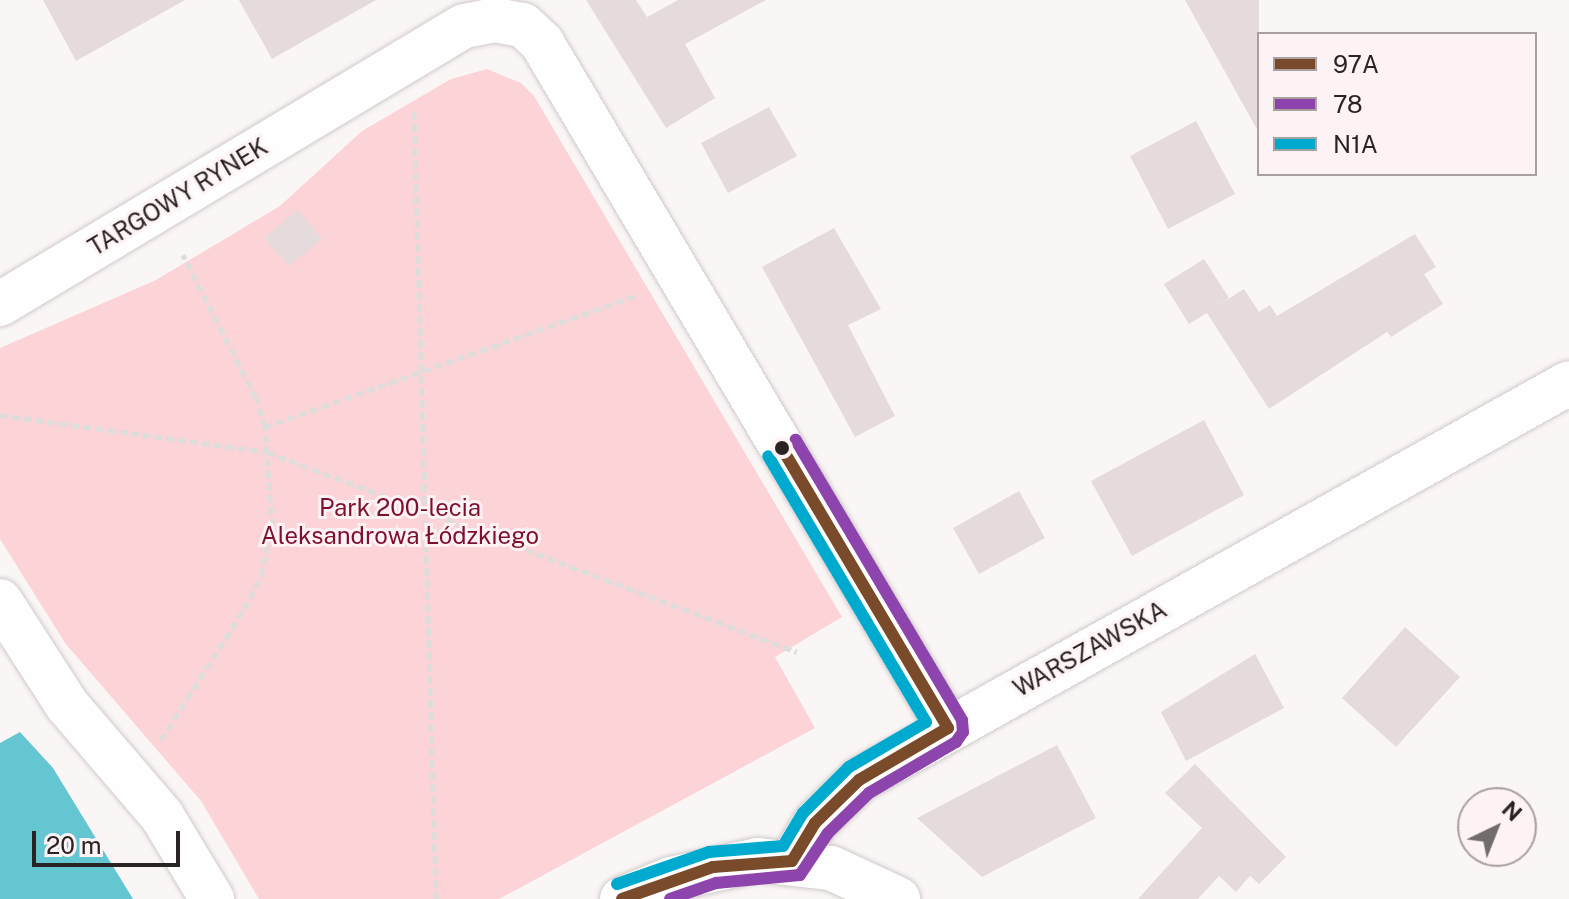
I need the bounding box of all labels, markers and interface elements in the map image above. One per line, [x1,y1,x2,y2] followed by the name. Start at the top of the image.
[1257,32,1537,176] legend
[1333,50,1379,78] text: 97A
[1333,90,1362,118] text: 78
[1333,130,1378,158] text: N1A
[83,132,273,262] street label: TARGOWY RYNEK
[774,440,790,456] unlabelled marker
[261,494,539,550] park label: Park 200-lecia Aleksandrowa Łódzkiego
[1008,595,1172,703] street label: WARSZAWSKA
[1457,787,1537,867] north arrow
[1497,796,1527,826] text: N
[36,815,184,865] scale bar
[46,831,102,859] text: 20 m

